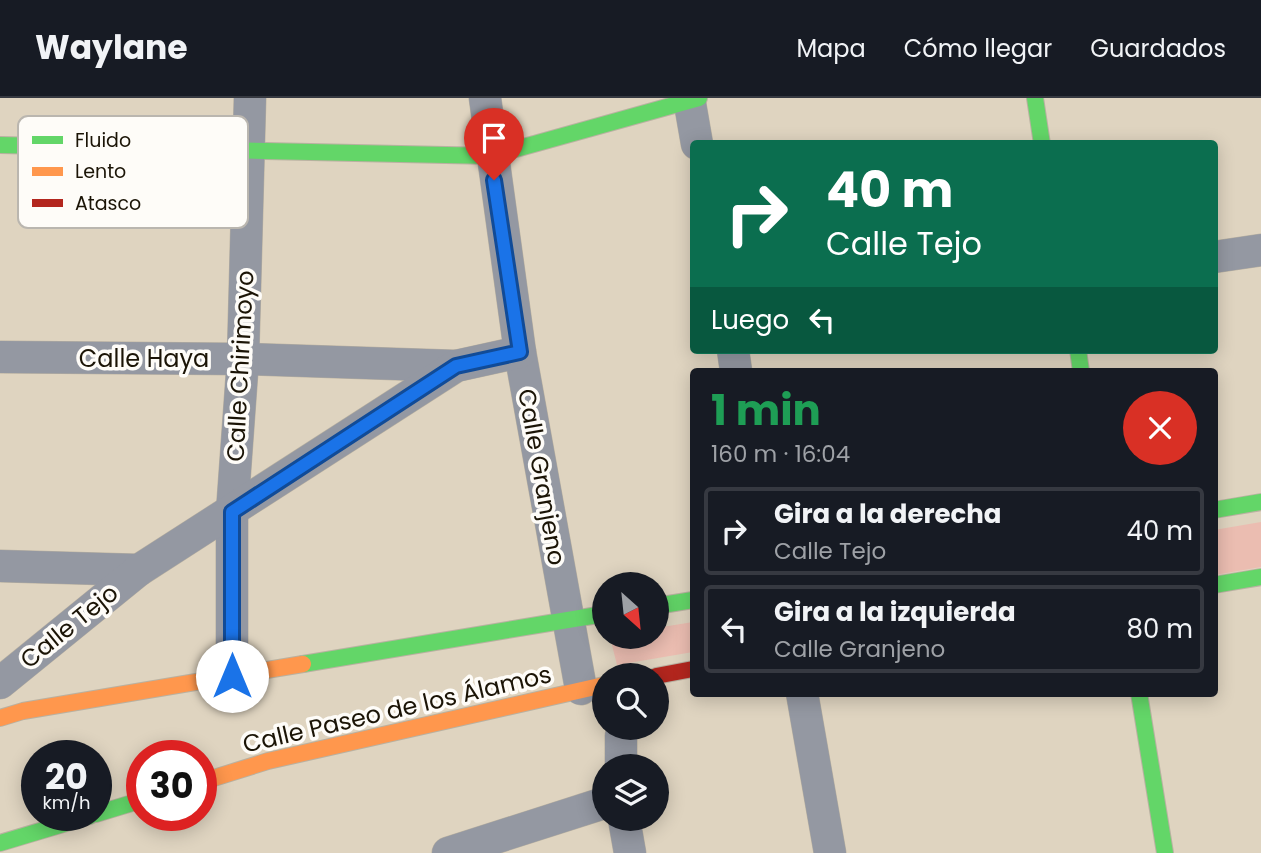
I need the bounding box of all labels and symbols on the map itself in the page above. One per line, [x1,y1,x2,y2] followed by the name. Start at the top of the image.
[464,108,524,180] pin
[18,116,248,228] legend
[75,127,131,154] text: Fluido
[75,158,126,185] text: Lento
[75,190,141,217] text: Atasco
[219,270,261,462] street label: Calle Chirimoyo
[79,342,209,375] street label: Calle Haya
[510,386,574,568] street label: Calle Granjeno
[592,572,668,649] north arrow
[13,576,125,676] street label: Calle Tejo
[195,639,269,713] position arrow
[239,657,555,761] street label: Calle Paseo de los Álamos
[126,740,217,831] speed limit sign: 30

